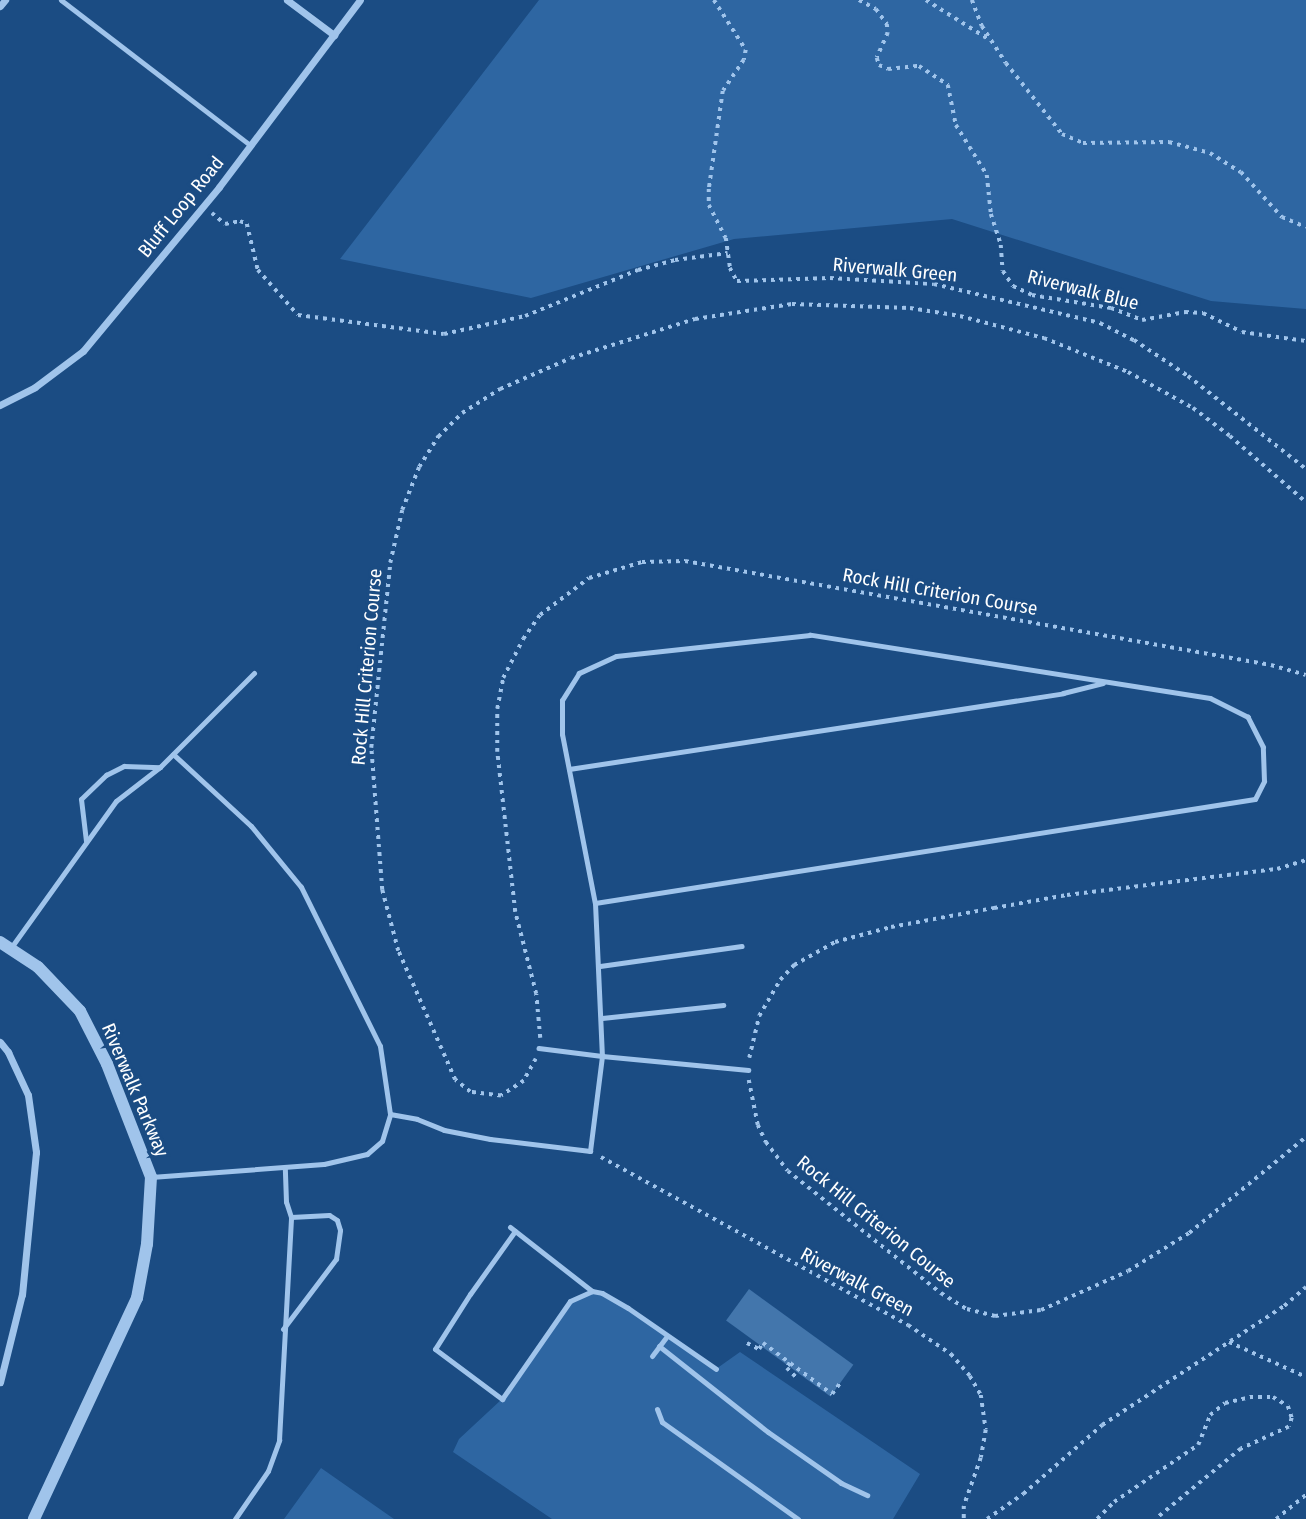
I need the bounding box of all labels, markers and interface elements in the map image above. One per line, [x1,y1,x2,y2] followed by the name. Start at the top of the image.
[133,152,229,262] street label: Bluff Loop Road
[832,253,958,287] street label: Riverwalk Green
[1025,265,1141,315] street label: Riverwalk Blue
[841,564,1039,620] street label: Rock Hill Criterion Course
[347,568,387,766] street label: Rock Hill Criterion Course
[97,1020,173,1160] street label: Riverwalk Parkway
[792,1151,960,1293] street label: Rock Hill Criterion Course
[796,1243,918,1321] street label: Riverwalk Green

